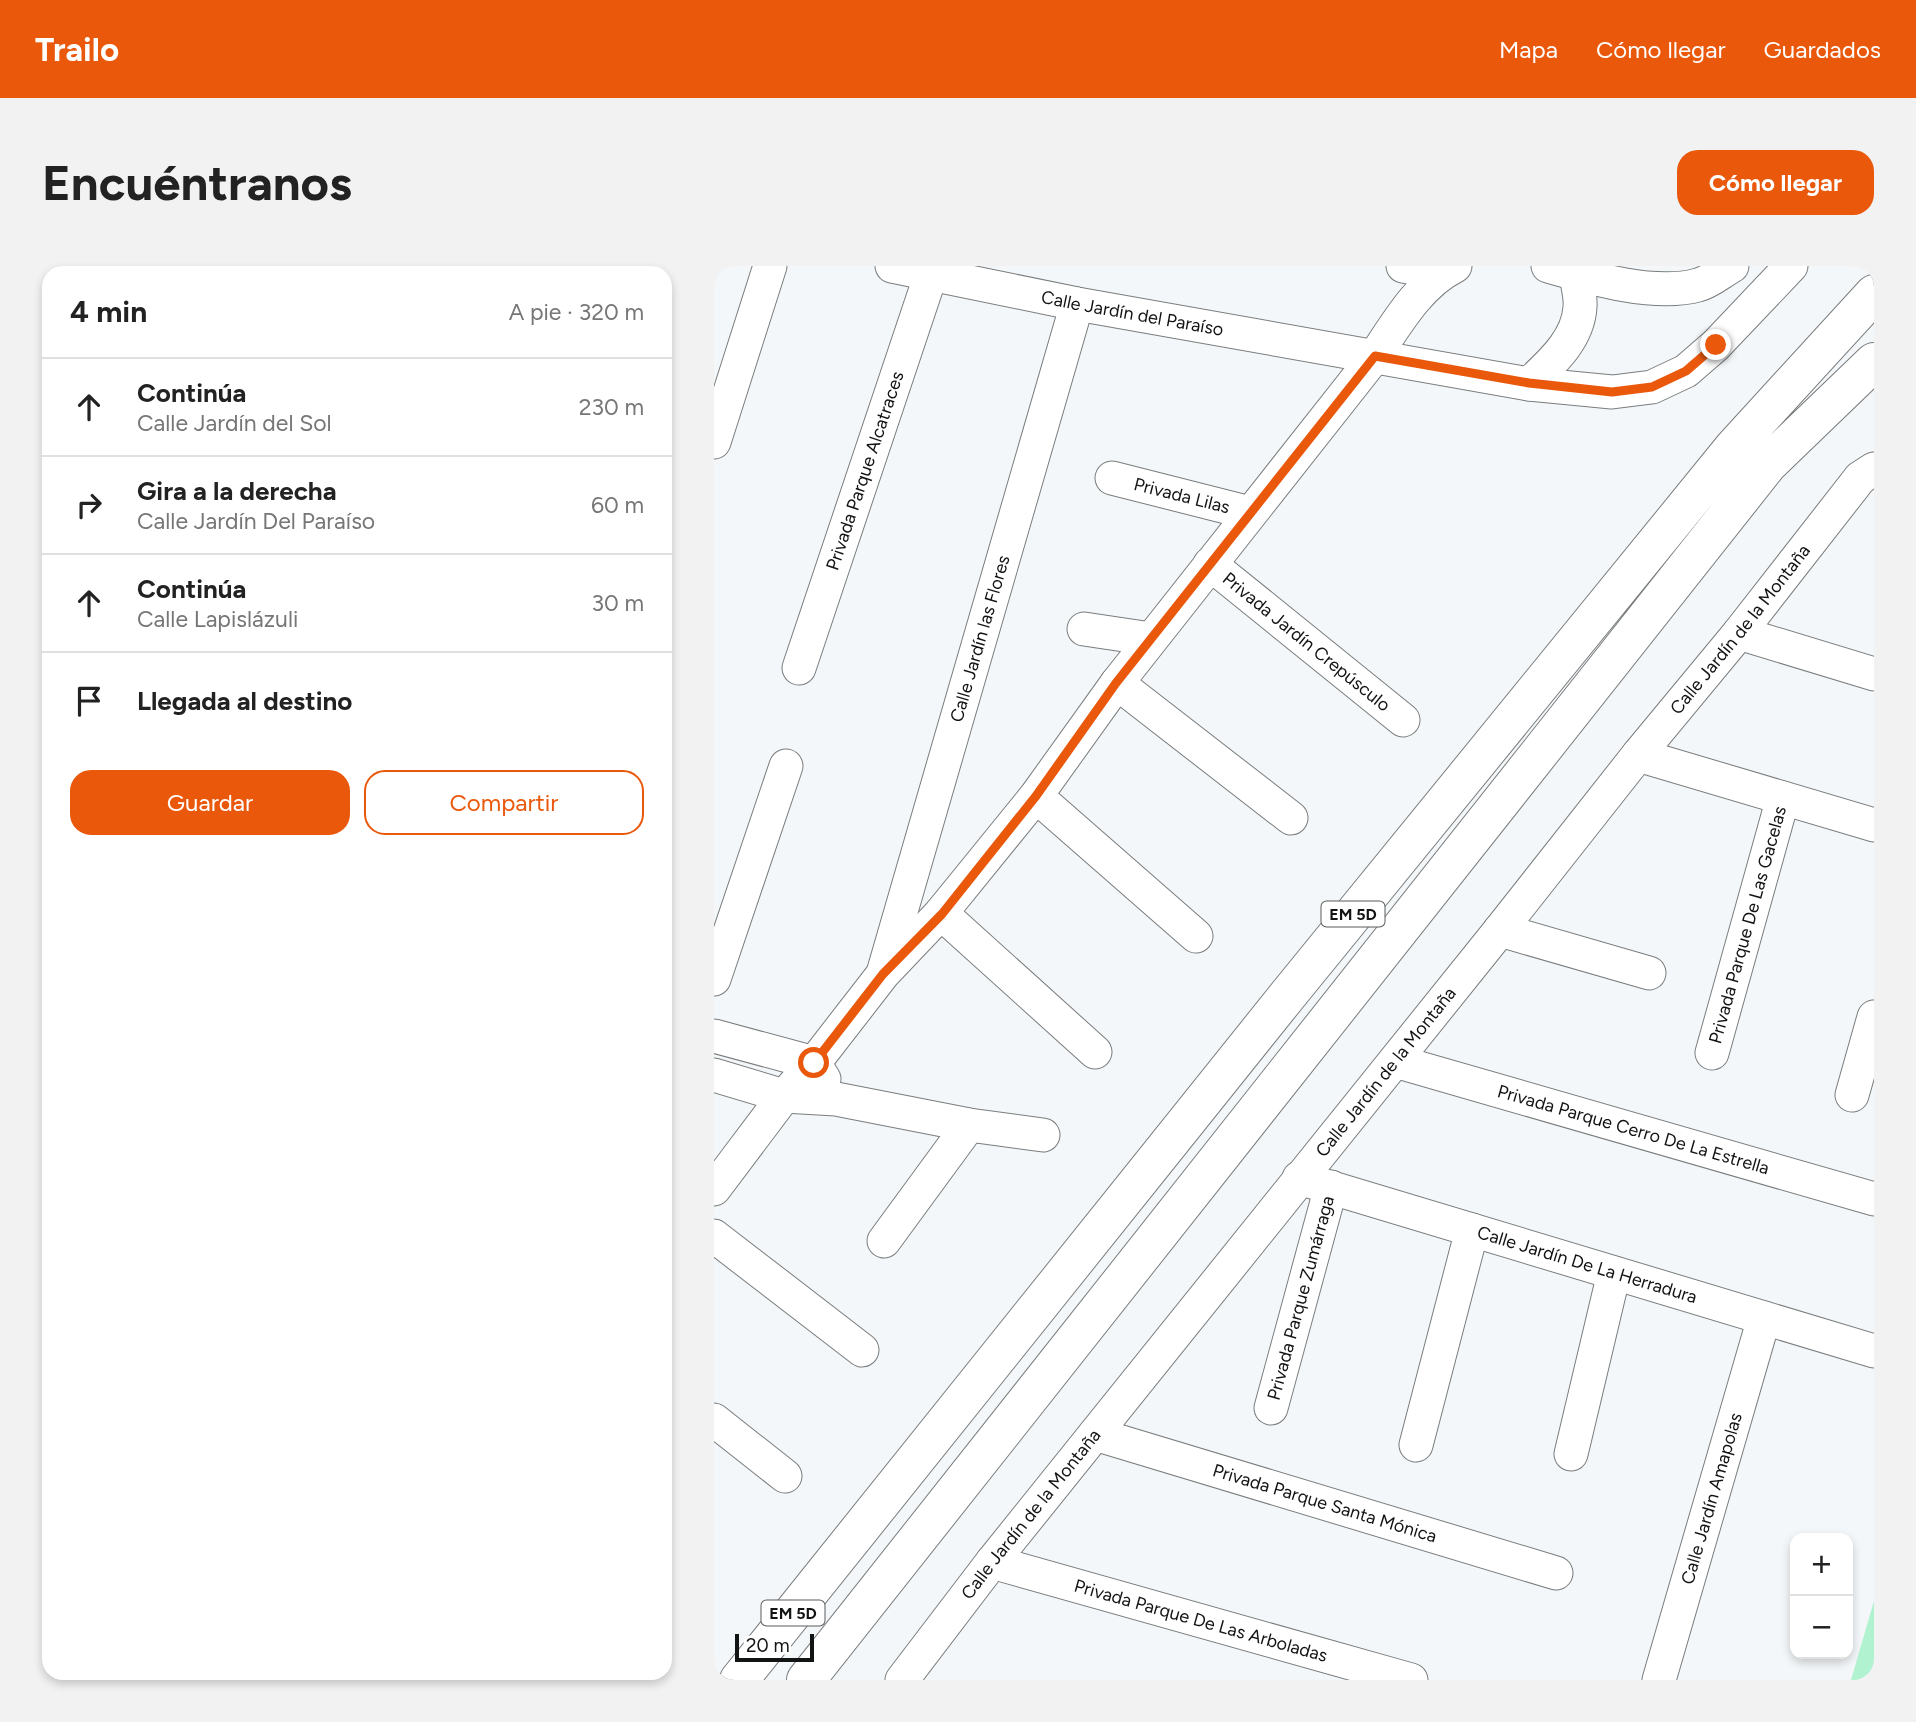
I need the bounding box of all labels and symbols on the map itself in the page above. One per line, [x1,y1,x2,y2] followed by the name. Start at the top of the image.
[1039,286,1225,341] street label: Calle Jardín del Paraíso
[1700,329,1731,360] route end
[822,368,909,573] street label: Privada Parque Alcatraces
[1131,473,1232,518] street label: Privada Lilas
[1665,540,1815,719] street label: Calle Jardín de la Montaña
[945,553,1015,725] street label: Calle Jardín las Flores
[1218,568,1395,716] street label: Privada Jardín Crepúsculo
[1704,804,1791,1046] street label: Privada Parque De Las Gacelas
[1322,902,1384,926] road number: EM 5D
[1311,983,1461,1161] street label: Calle Jardín de la Montaña
[798,1047,829,1078] route start
[1495,1080,1772,1179] street label: Privada Parque Cerro De La Estrella
[1263,1193,1339,1403] street label: Privada Parque Zumárraga
[1475,1221,1700,1308] street label: Calle Jardín De La Herradura
[1676,1410,1747,1587] street label: Calle Jardín Amapolas
[956,1425,1105,1604] street label: Calle Jardín de la Montaña
[1210,1459,1440,1547] street label: Privada Parque Santa Mónica
[1072,1575,1330,1667] street label: Privada Parque De Las Arboladas
[762,1600,824,1625] road number: EM 5D
[735,1631,814,1663] scale bar

